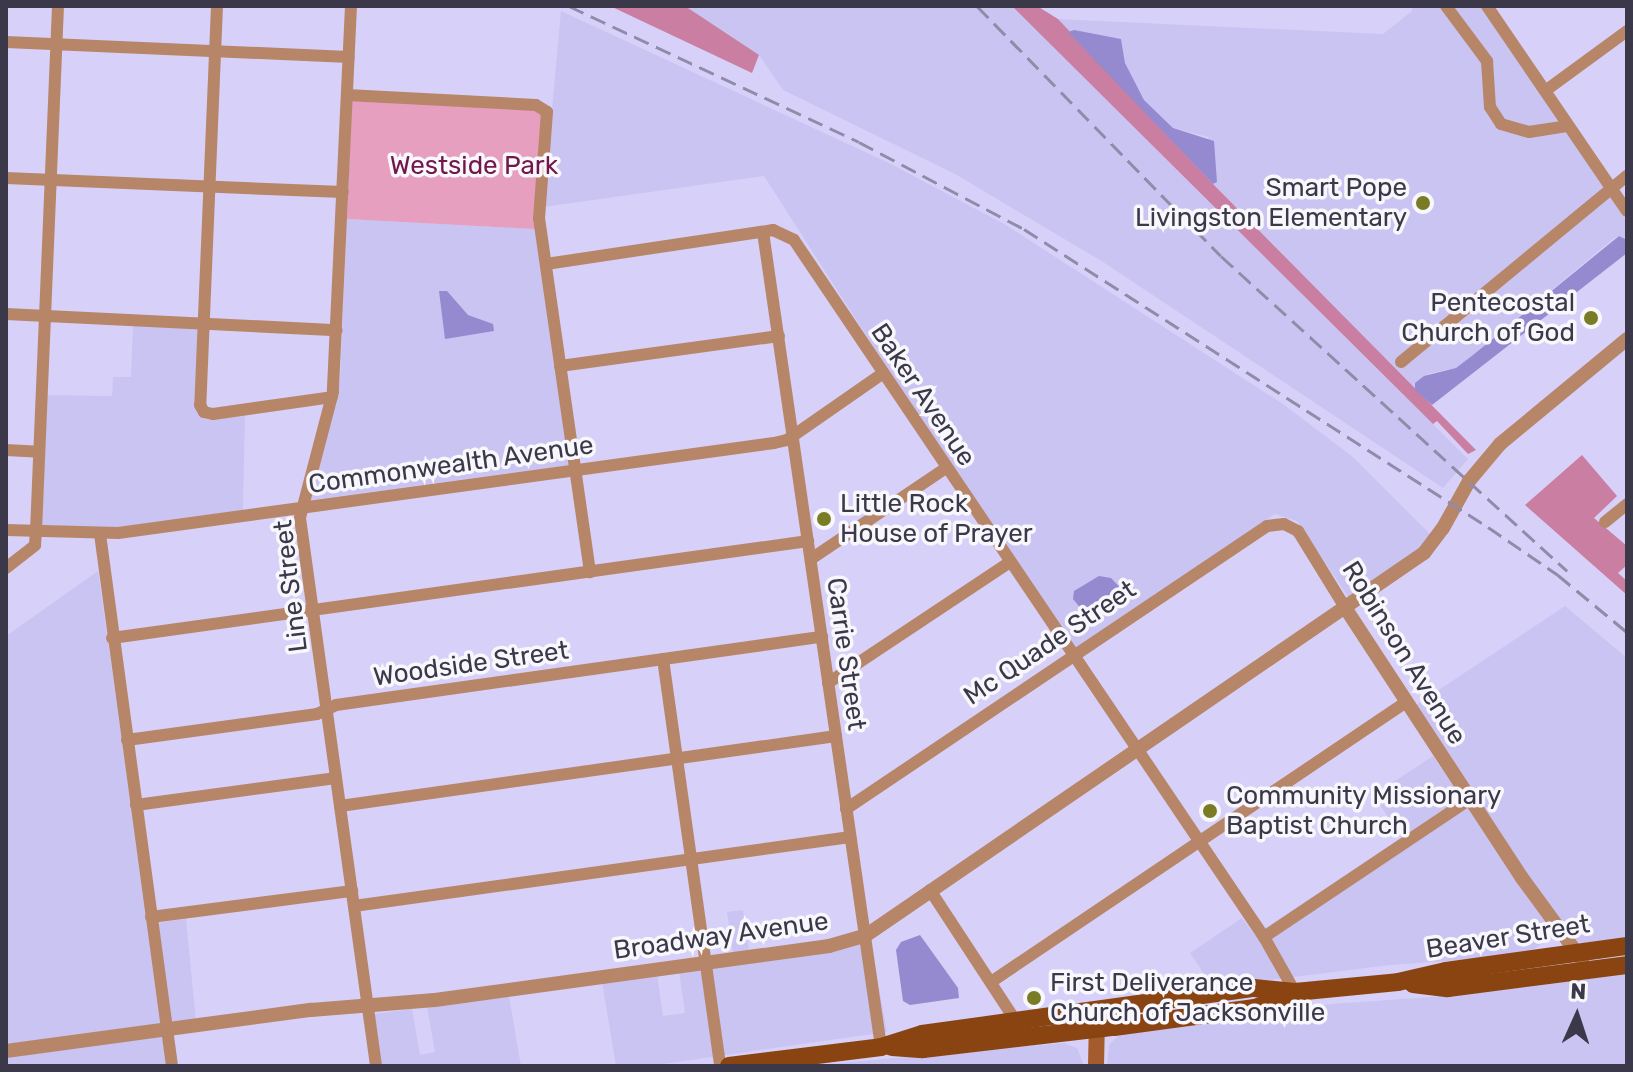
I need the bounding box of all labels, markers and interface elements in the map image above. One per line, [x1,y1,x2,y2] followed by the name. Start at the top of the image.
[390,150,558,182] park label: Westside Park
[1135,172,1407,234] place label: Smart Pope Livingston Elementary
[1414,194,1432,212] marker: Smart Pope Livingston Elementary
[1401,287,1575,348] place label: Pentecostal Church of God
[1582,309,1600,327] marker: Pentecostal Church of God
[864,317,982,473] street label: Baker Avenue
[306,430,596,500] street label: Commonwealth Avenue
[840,488,1033,550] place label: Little Rock House of Prayer
[815,510,833,528] marker: Little Rock House of Prayer
[267,518,315,654] street label: Line Street
[1335,555,1473,751] street label: Robinson Avenue
[958,574,1142,712] street label: Mc Quade Street
[820,576,872,732] street label: Carrie Street
[371,635,571,693] street label: Woodside Street
[1226,780,1502,842] place label: Community Missionary Baptist Church
[1201,802,1219,820] marker: Community Missionary Baptist Church
[611,905,831,967] street label: Broadway Avenue
[1424,909,1592,965] street label: Beaver Street
[1050,967,1326,1028] place label: First Deliverance Church of Jacksonville
[1537,976,1617,1056] north arrow
[1570,978,1587,1005] text: N
[1025,989,1043,1007] marker: First Deliverance Church of Jacksonville

